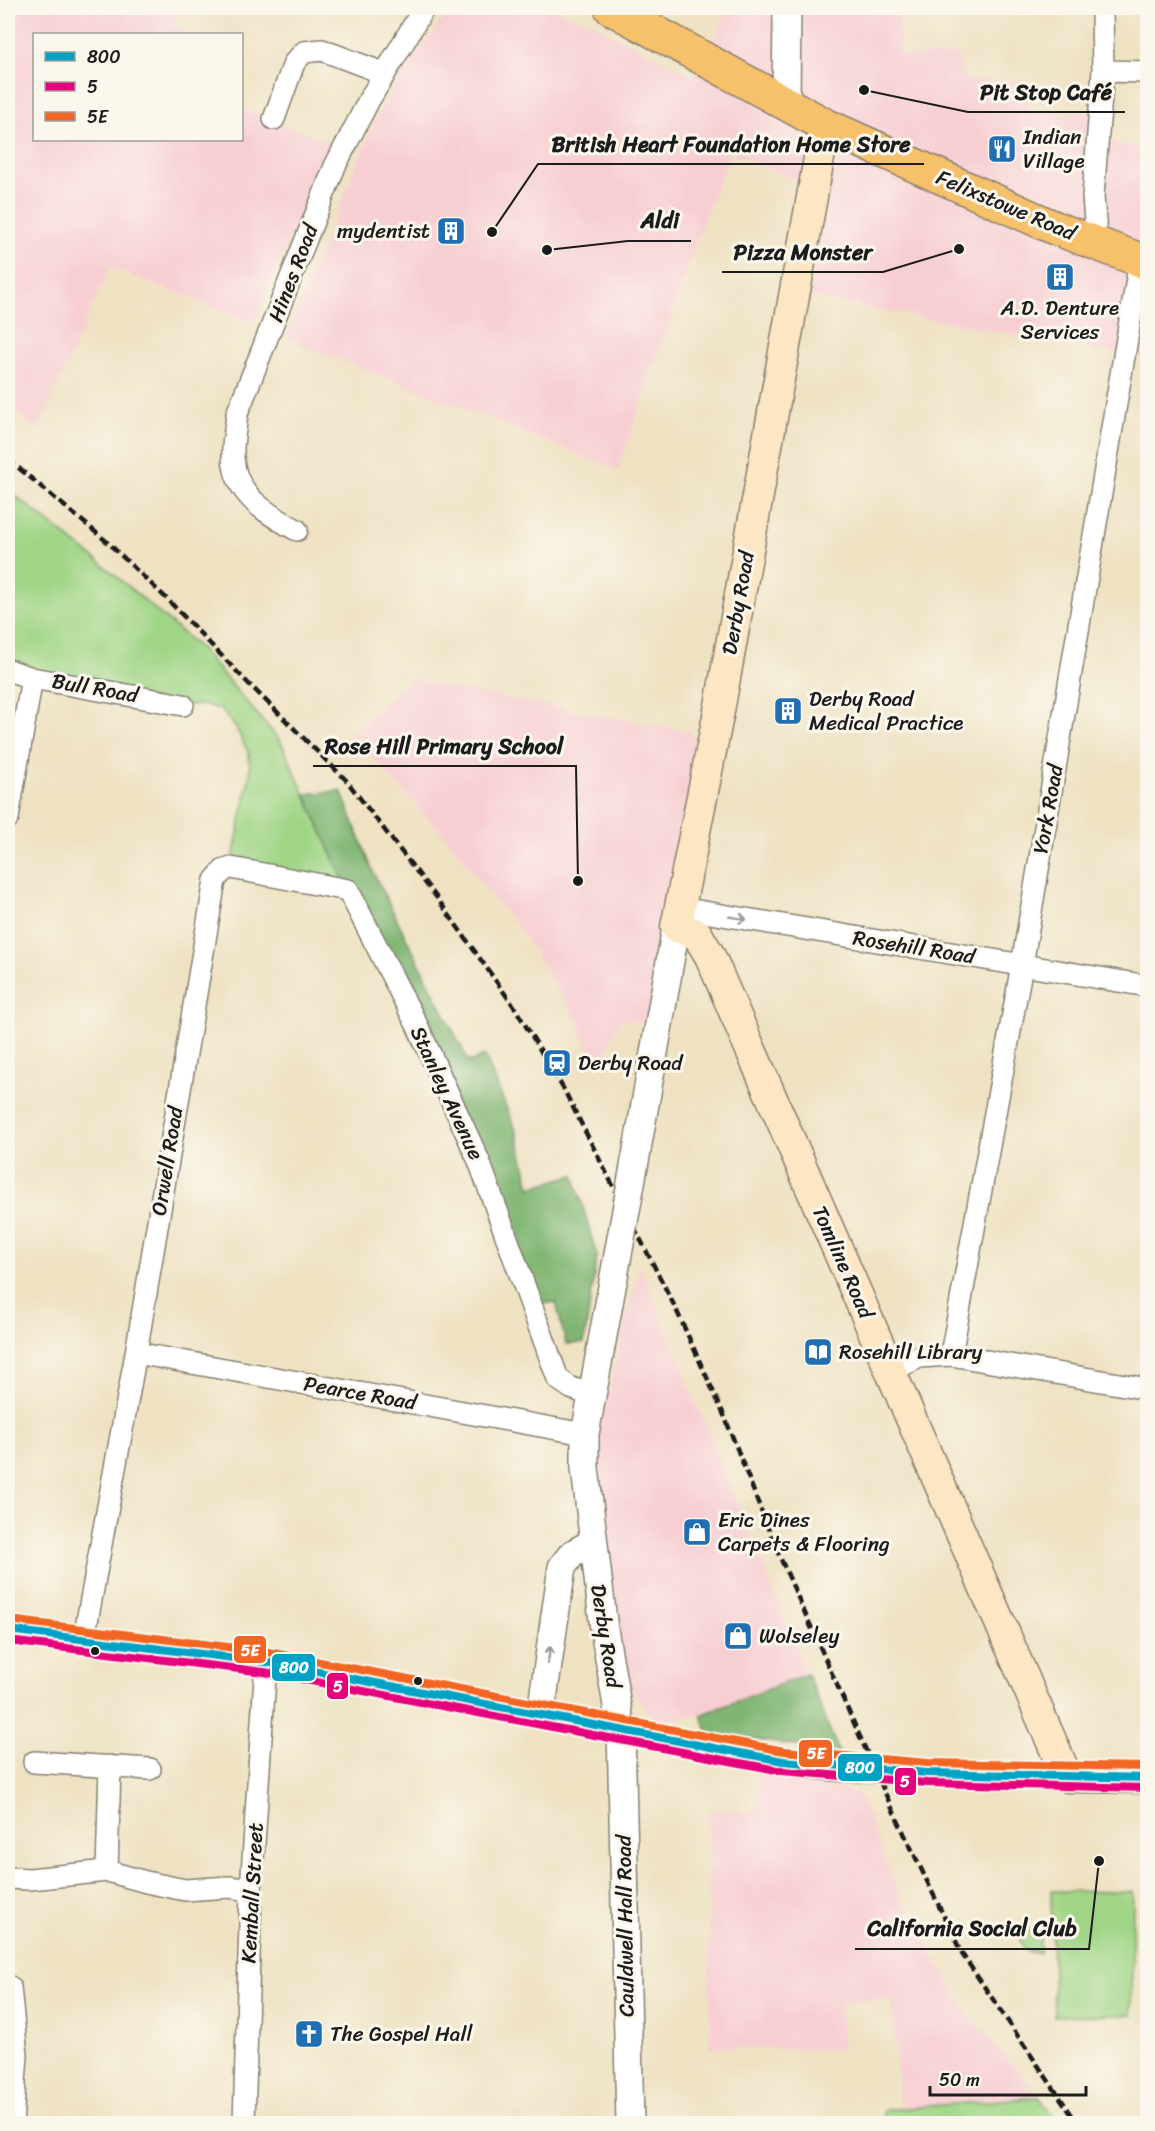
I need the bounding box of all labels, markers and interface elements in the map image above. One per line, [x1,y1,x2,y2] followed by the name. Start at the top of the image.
[33,33,243,141] legend
[87,41,121,73] text: 800
[87,71,98,103] text: 5
[968,72,1125,112] callout: Pit Stop Café
[980,73,1113,112] text: Pit Stop Café
[87,101,109,133] text: 5E
[1022,118,1085,180] place label: Indian Village
[538,124,924,164] callout: British Heart Foundation Home Store
[551,125,911,164] text: British Heart Foundation Home Store
[986,133,1018,165] restaurant icon: Indian Village
[930,158,1084,252] street label: Felixstowe Road
[628,201,691,241] callout: Aldi
[640,201,681,240] text: Aldi
[337,212,430,250] place label: mydentist
[435,215,467,247] building icon: mydentist
[257,216,330,328] street label: Hines Road
[722,232,883,272] callout: Pizza Monster
[734,233,874,272] text: Pizza Monster
[1044,261,1076,293] building icon: A.D. Denture Services
[1000,289,1119,351] place label: A.D. Denture Services
[710,546,766,658] street label: Derby Road
[49,662,143,715] street label: Bull Road
[809,680,964,742] place label: Derby Road Medical Practice
[772,695,804,727] building icon: Derby Road Medical Practice
[313,726,576,766] callout: Rose Hill Primary School
[324,727,565,766] text: Rose Hill Primary School
[1021,759,1075,857] street label: York Road
[727,913,747,924] one-way arrow
[850,919,980,976] street label: Rosehill Road
[399,1019,495,1167] street label: Stanley Avenue
[578,1044,684,1082] place label: Derby Road
[541,1047,573,1079] station icon: Derby Road
[140,1102,195,1218] street label: Orwell Road
[801,1199,886,1326] street label: Tomline Road
[839,1333,983,1371] place label: Rosehill Library
[802,1336,834,1368] library icon: Rosehill Library
[301,1364,421,1422] street label: Pearce Road
[718,1501,890,1563] place label: Eric Dines Carpets & Flooring
[681,1516,713,1548] shop icon: Eric Dines Carpets & Flooring
[579,1581,633,1692] street label: Derby Road
[759,1617,839,1655] place label: Wolseley
[722,1620,754,1652] shop icon: Wolseley
[233,1635,267,1664] line badge: 5E
[241,1636,260,1665] text: 5E
[89,1645,101,1657] unlabelled marker
[544,1646,555,1666] one-way arrow
[271,1653,316,1682] line badge: 800
[278,1653,309,1682] text: 800
[326,1672,349,1700] line badge: 5
[333,1672,343,1701] text: 5
[412,1675,424,1687] unlabelled marker
[798,1739,833,1768] line badge: 5E
[807,1739,826,1768] text: 5E
[837,1753,883,1782] line badge: 800
[844,1753,875,1782] text: 800
[894,1767,917,1796] line badge: 5
[900,1767,910,1796] text: 5
[229,1822,275,1964] street label: Kemball Street
[604,1833,646,2017] street label: Cauldwell Hall Road
[855,1909,1089,1949] callout: California Social Club
[866,1909,1077,1948] text: California Social Club
[330,2015,473,2053] place label: The Gospel Hall
[293,2018,325,2050] church icon: The Gospel Hall
[930,2059,1086,2097] scale bar
[939,2064,980,2096] text: 50 m

